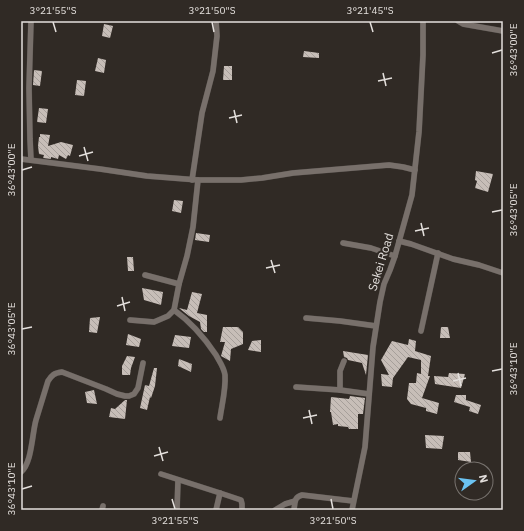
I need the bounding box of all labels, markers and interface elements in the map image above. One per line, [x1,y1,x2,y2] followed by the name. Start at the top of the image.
[29,4,77,17] text: 3°21'55"S
[188,4,236,17] text: 3°21'50"S
[346,4,394,17] text: 3°21'45"S
[507,23,520,77] text: 36°43'00"E
[5,143,18,197] text: 36°43'00"E
[507,183,520,237] text: 36°43'05"E
[365,231,396,293] street label: Sekei Road
[5,302,18,356] text: 36°43'05"E
[507,342,520,396] text: 36°43'10"E
[454,461,494,501] north arrow
[5,462,18,516] text: 36°43'10"E
[476,473,491,484] text: N
[151,514,199,527] text: 3°21'55"S
[309,514,357,527] text: 3°21'50"S

